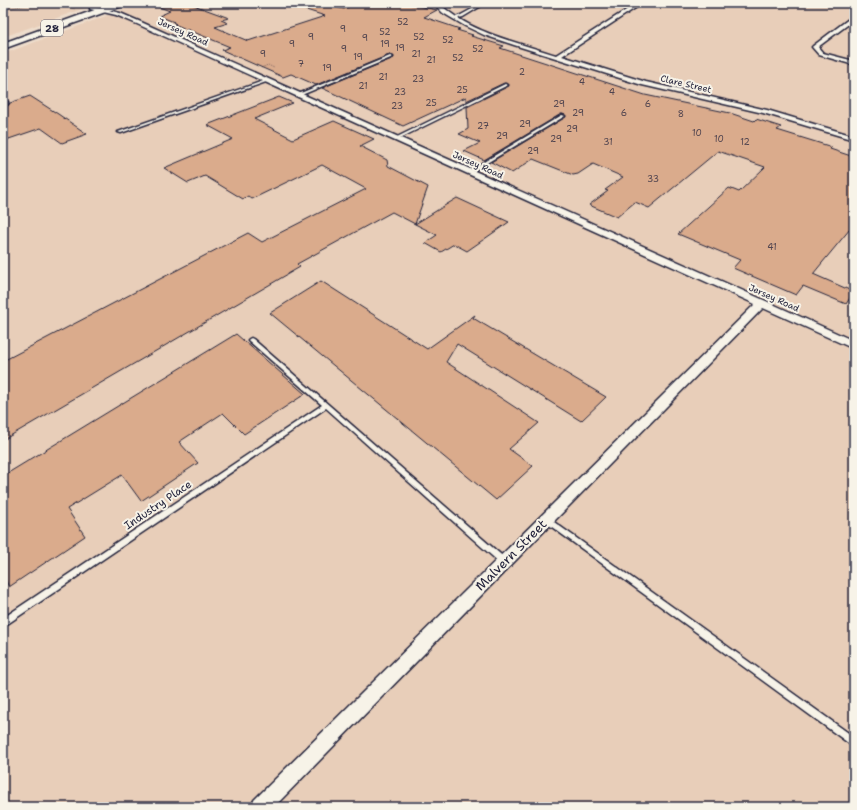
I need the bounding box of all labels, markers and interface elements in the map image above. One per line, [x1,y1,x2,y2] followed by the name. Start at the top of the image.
[156,15,210,49] street label: Jersey Road
[397,16,409,28] house number: 52
[41,20,63,36] road number: 28
[340,23,346,35] house number: 9
[379,26,391,38] house number: 52
[308,31,314,43] house number: 9
[413,31,425,43] house number: 52
[362,32,368,44] house number: 9
[442,34,454,46] house number: 52
[289,38,295,50] house number: 9
[380,38,390,50] house number: 19
[395,42,405,54] house number: 19
[341,43,347,55] house number: 9
[472,43,484,55] house number: 52
[260,48,266,60] house number: 9
[411,48,421,60] house number: 21
[353,51,363,63] house number: 19
[452,52,464,64] house number: 52
[426,54,436,66] house number: 21
[298,58,304,70] house number: 7
[322,62,332,74] house number: 19
[519,66,525,78] house number: 2
[378,71,388,83] house number: 21
[659,72,713,96] street label: Clare Street
[412,73,424,85] house number: 23
[579,76,585,88] house number: 4
[358,80,368,92] house number: 21
[456,84,468,96] house number: 25
[394,86,406,98] house number: 23
[609,86,615,98] house number: 4
[425,97,437,109] house number: 25
[553,98,565,110] house number: 29
[645,98,651,110] house number: 6
[391,100,403,112] house number: 23
[572,107,584,119] house number: 29
[621,107,627,119] house number: 6
[678,108,684,120] house number: 8
[519,118,531,130] house number: 29
[477,120,489,132] house number: 27
[566,123,578,135] house number: 29
[692,127,702,139] house number: 10
[496,130,508,142] house number: 29
[550,133,562,145] house number: 29
[714,133,724,145] house number: 10
[603,136,613,148] house number: 31
[740,136,750,148] house number: 12
[527,145,539,157] house number: 29
[451,148,505,182] street label: Jersey Road
[647,173,659,185] house number: 33
[767,241,777,253] house number: 41
[747,281,801,315] street label: Jersey Road
[121,477,195,533] street label: Industry Place
[472,515,551,594] street label: Malvern Street

